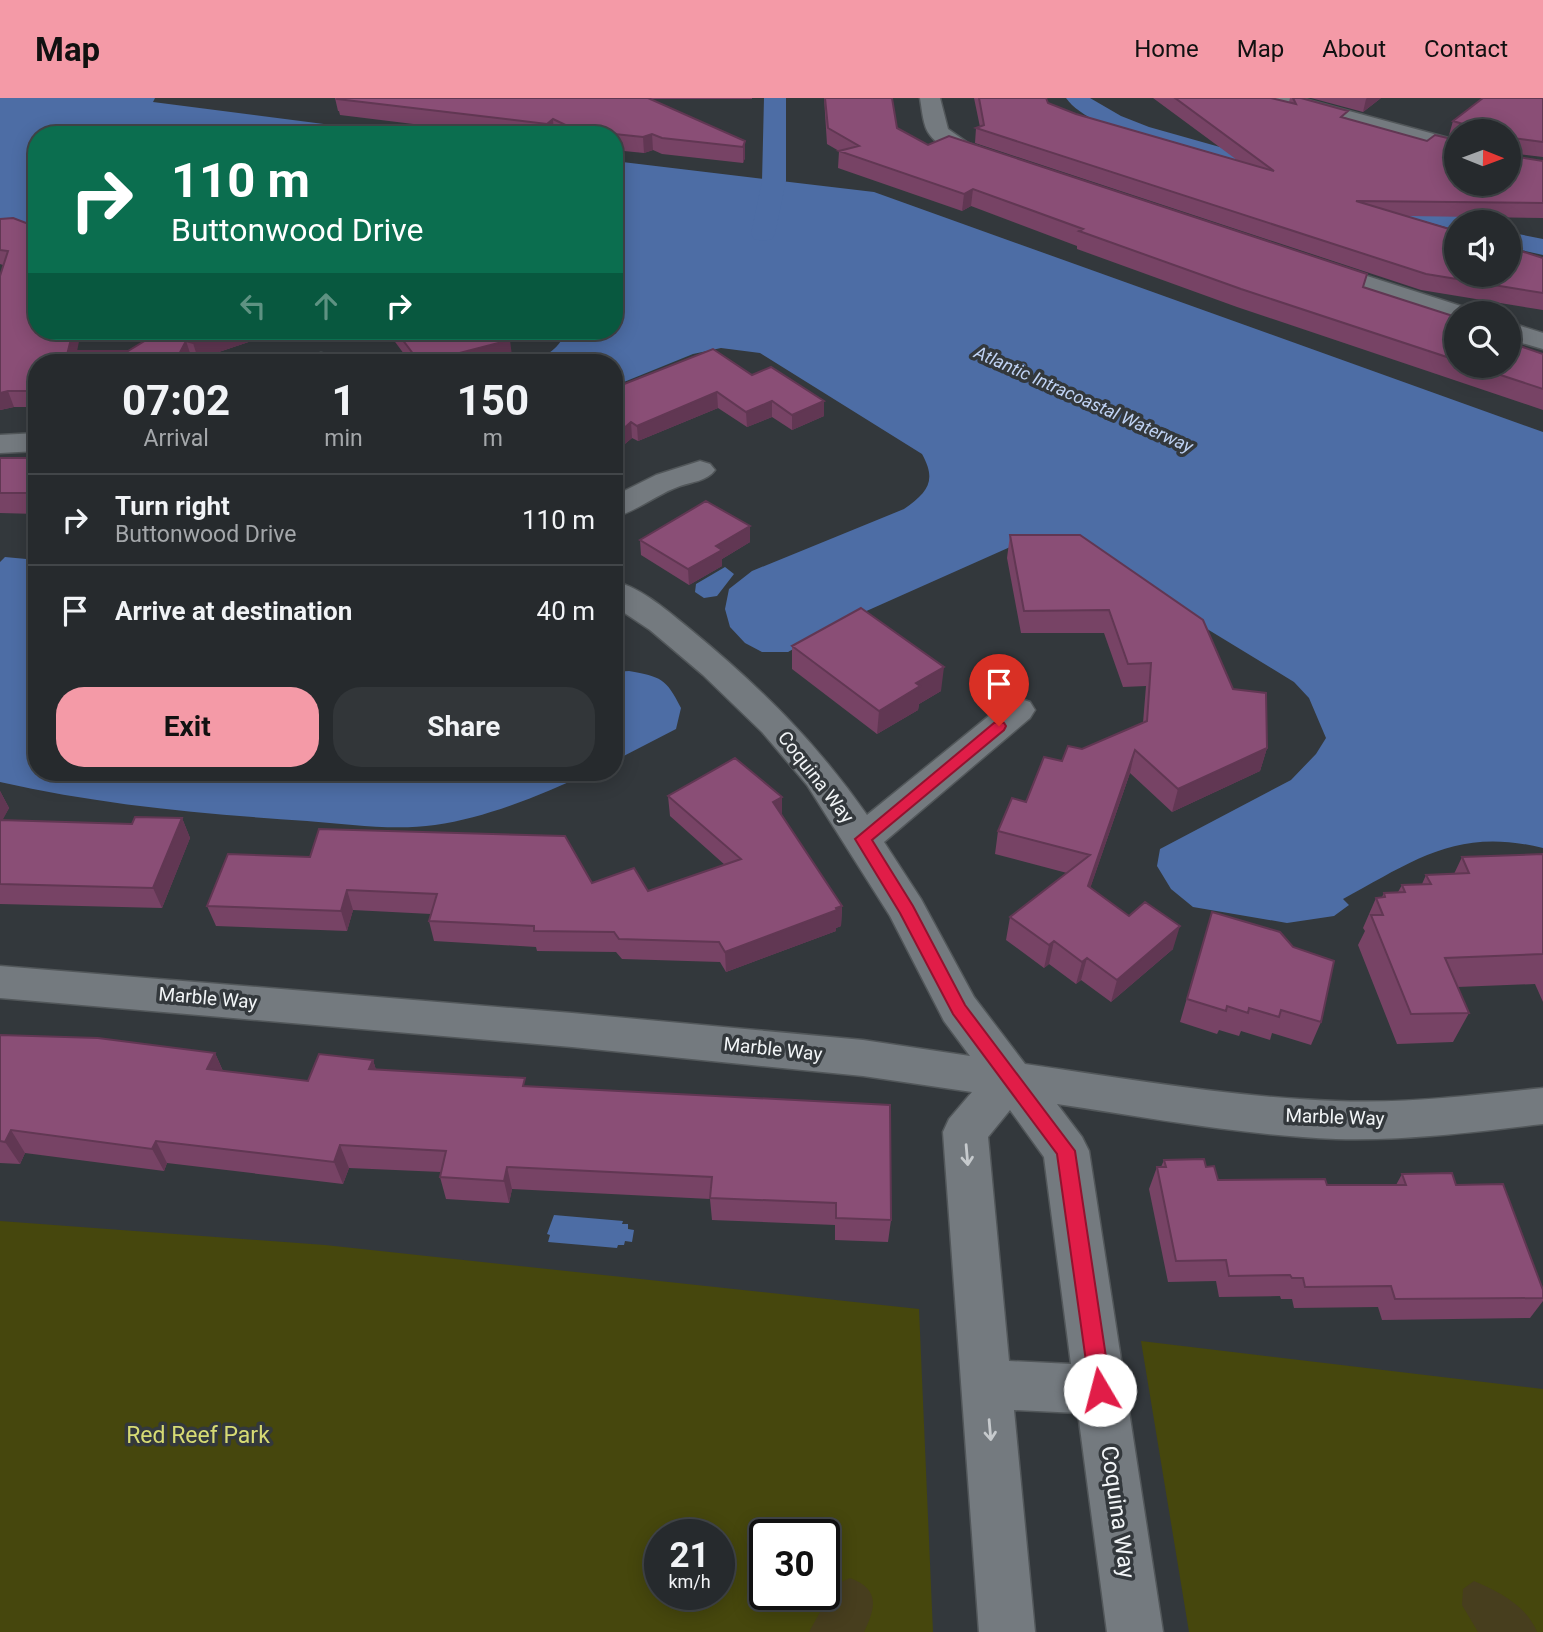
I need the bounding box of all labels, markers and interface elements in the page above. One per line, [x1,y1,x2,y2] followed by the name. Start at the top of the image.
[35,30,100,69] text: Map
[1134,35,1199,63] text: Home
[1237,35,1284,63] text: Map
[1322,35,1386,63] text: About
[1424,35,1508,63] text: Contact
[1444,119,1521,196] north arrow
[1444,119,1521,378] map controls
[171,152,310,209] text: 110 m
[56,154,147,245] icon: right
[1444,210,1521,287] button: sound
[171,211,424,249] text: Buttonwood Drive
[234,287,272,325] icon: left
[307,287,345,325] icon: ahead
[380,287,418,325] icon: right
[1444,301,1521,378] button: search
[971,341,1197,457] water label: Atlantic Intracoastal Waterway
[122,376,230,425] text: 07:02
[331,376,356,425] text: 1
[457,376,529,425] text: 150
[143,425,209,452] text: Arrival
[324,425,363,452] text: min
[483,425,503,452] text: m
[115,491,230,521] text: Turn right
[56,501,94,539] icon: right
[522,505,595,535] text: 110 m
[115,521,297,548] text: Buttonwood Drive
[56,592,94,630] icon: arrive
[115,596,352,626] text: Arrive at destination
[537,596,595,626] text: 40 m
[969,654,1029,726] pin
[980,665,1018,703] icon: arrive
[56,687,319,767] button: Exit
[333,687,595,767] button: Share
[773,726,859,828] street label: Coquina Way
[158,982,258,1014] street label: Marble Way
[722,1032,824,1066] street label: Marble Way
[1285,1104,1385,1130] street label: Marble Way
[960,1143,973,1166] one-way arrow
[1063,1353,1137,1427] position arrow
[984,1419,997,1441] one-way arrow
[126,1422,270,1449] park label: Red Reef Park
[1095,1444,1141,1580] street label: Coquina Way
[749,1519,840,1610] speed limit sign: 30
[669,1535,710,1576] text: 21
[668,1571,711,1592] text: km/h

